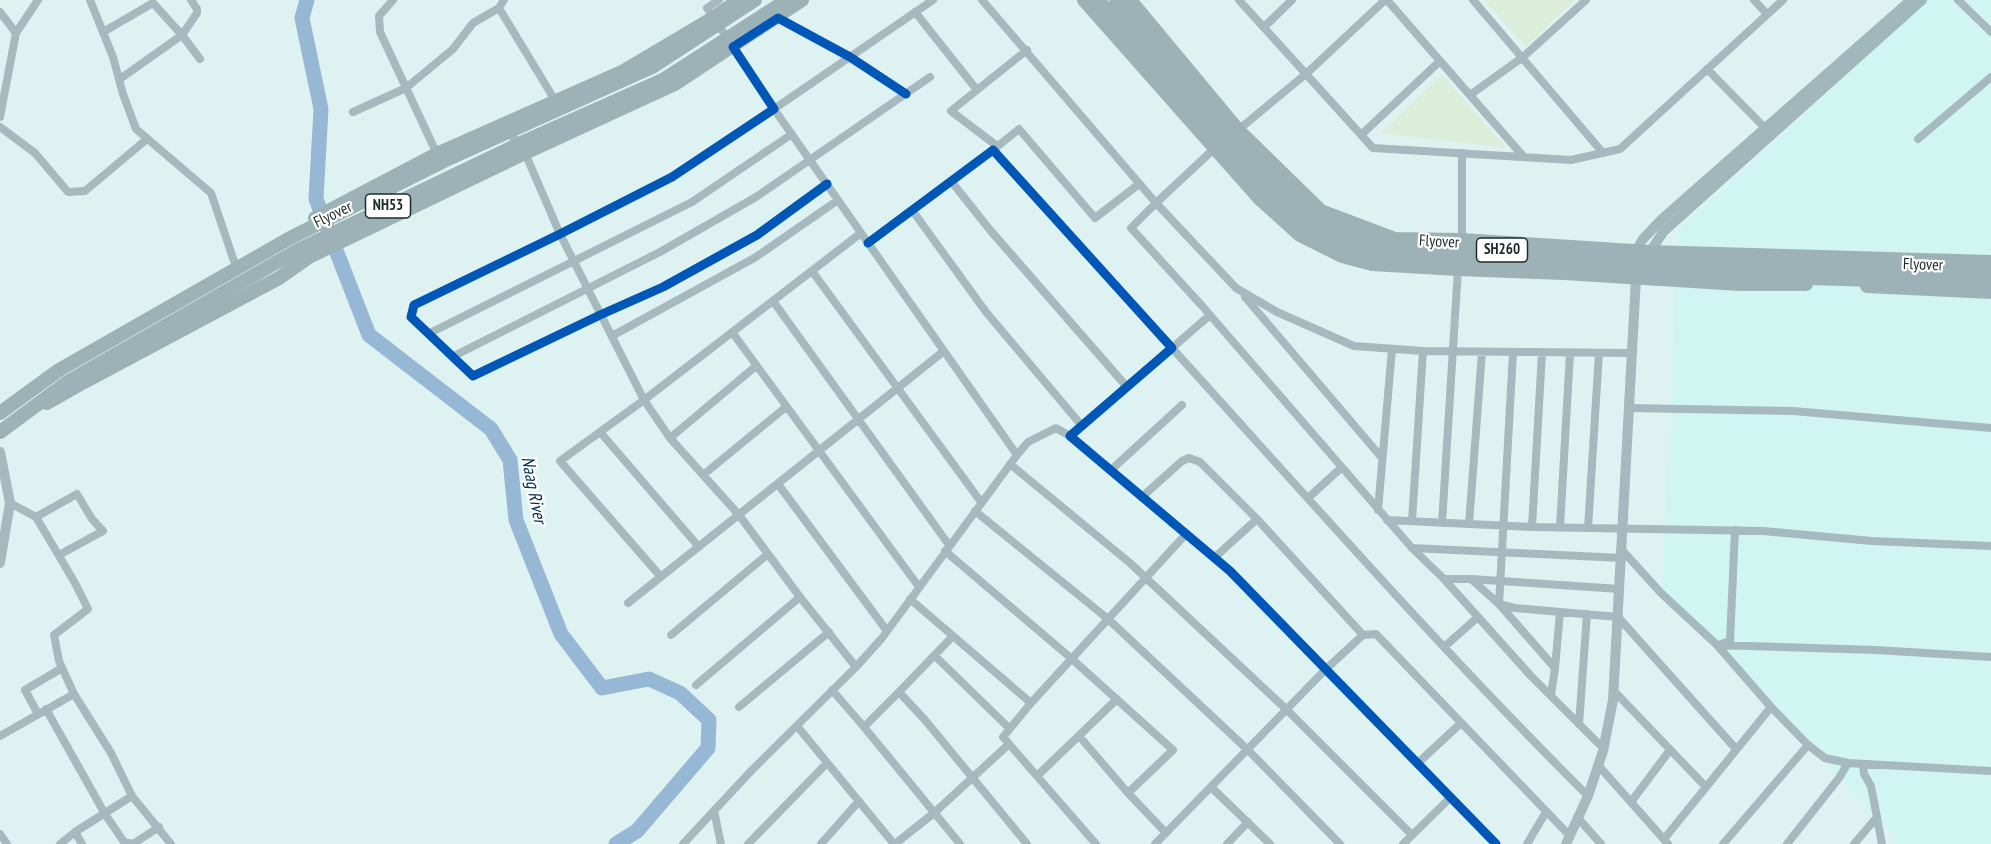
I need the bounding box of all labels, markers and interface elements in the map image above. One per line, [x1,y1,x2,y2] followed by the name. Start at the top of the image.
[366,194,410,218] road number: NH53
[311,198,355,232] street label: Flyover
[1418,231,1460,253] street label: Flyover
[1476,238,1528,262] road number: SH260
[1903,255,1943,275] street label: Flyover
[516,455,550,525] water label: Naag River

